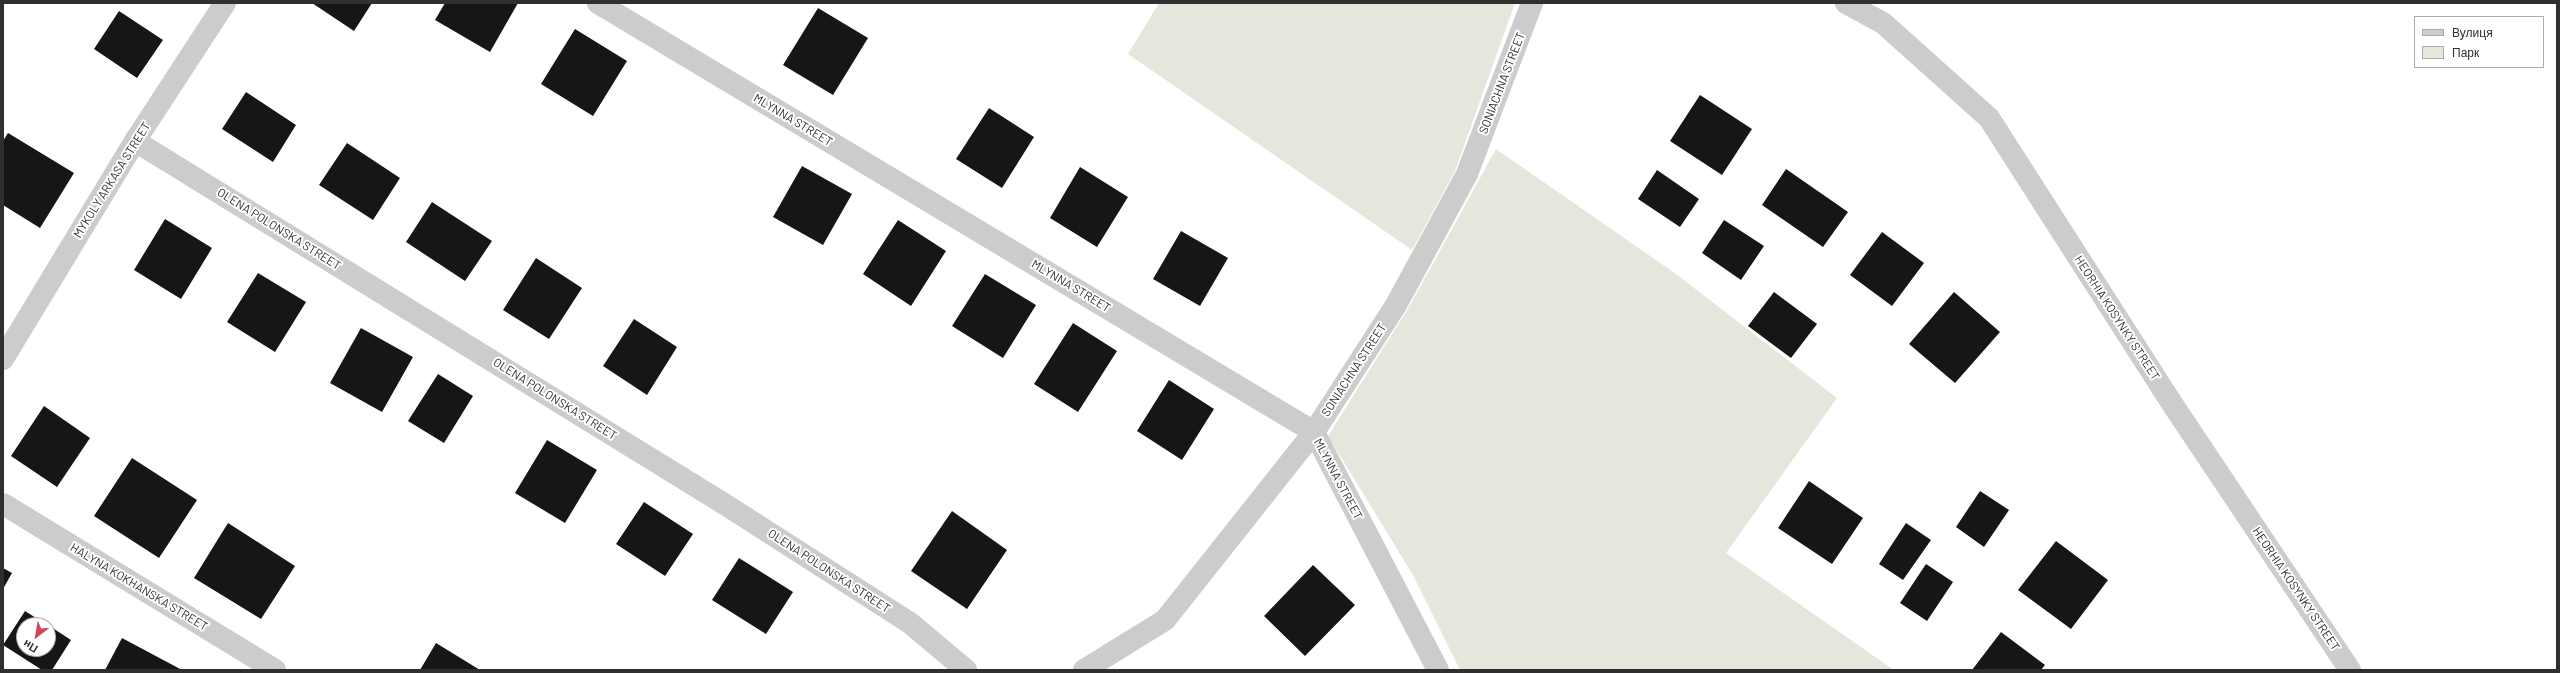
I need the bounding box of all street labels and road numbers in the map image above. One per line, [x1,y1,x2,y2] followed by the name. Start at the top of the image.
[1476,30,1528,136] street label: SONIACHNA STREET
[751,91,835,149] street label: MLYNNA STREET
[70,119,154,241] street label: MYKOLY ARKASA STREET
[215,185,343,273] street label: OLENA POLONSKA STREET
[2071,253,2163,383] street label: HEORHIA KOSYNKY STREET
[1029,257,1113,315] street label: MLYNNA STREET
[1319,321,1389,419] street label: SONIACHNA STREET
[491,355,619,443] street label: OLENA POLONSKA STREET
[1311,436,1365,522] street label: MLYNNA STREET
[2249,525,2343,653] street label: HEORHIA KOSYNKY STREET
[765,526,893,616] street label: OLENA POLONSKA STREET
[68,540,210,634] street label: HALYNA KOKHANSKA STREET

